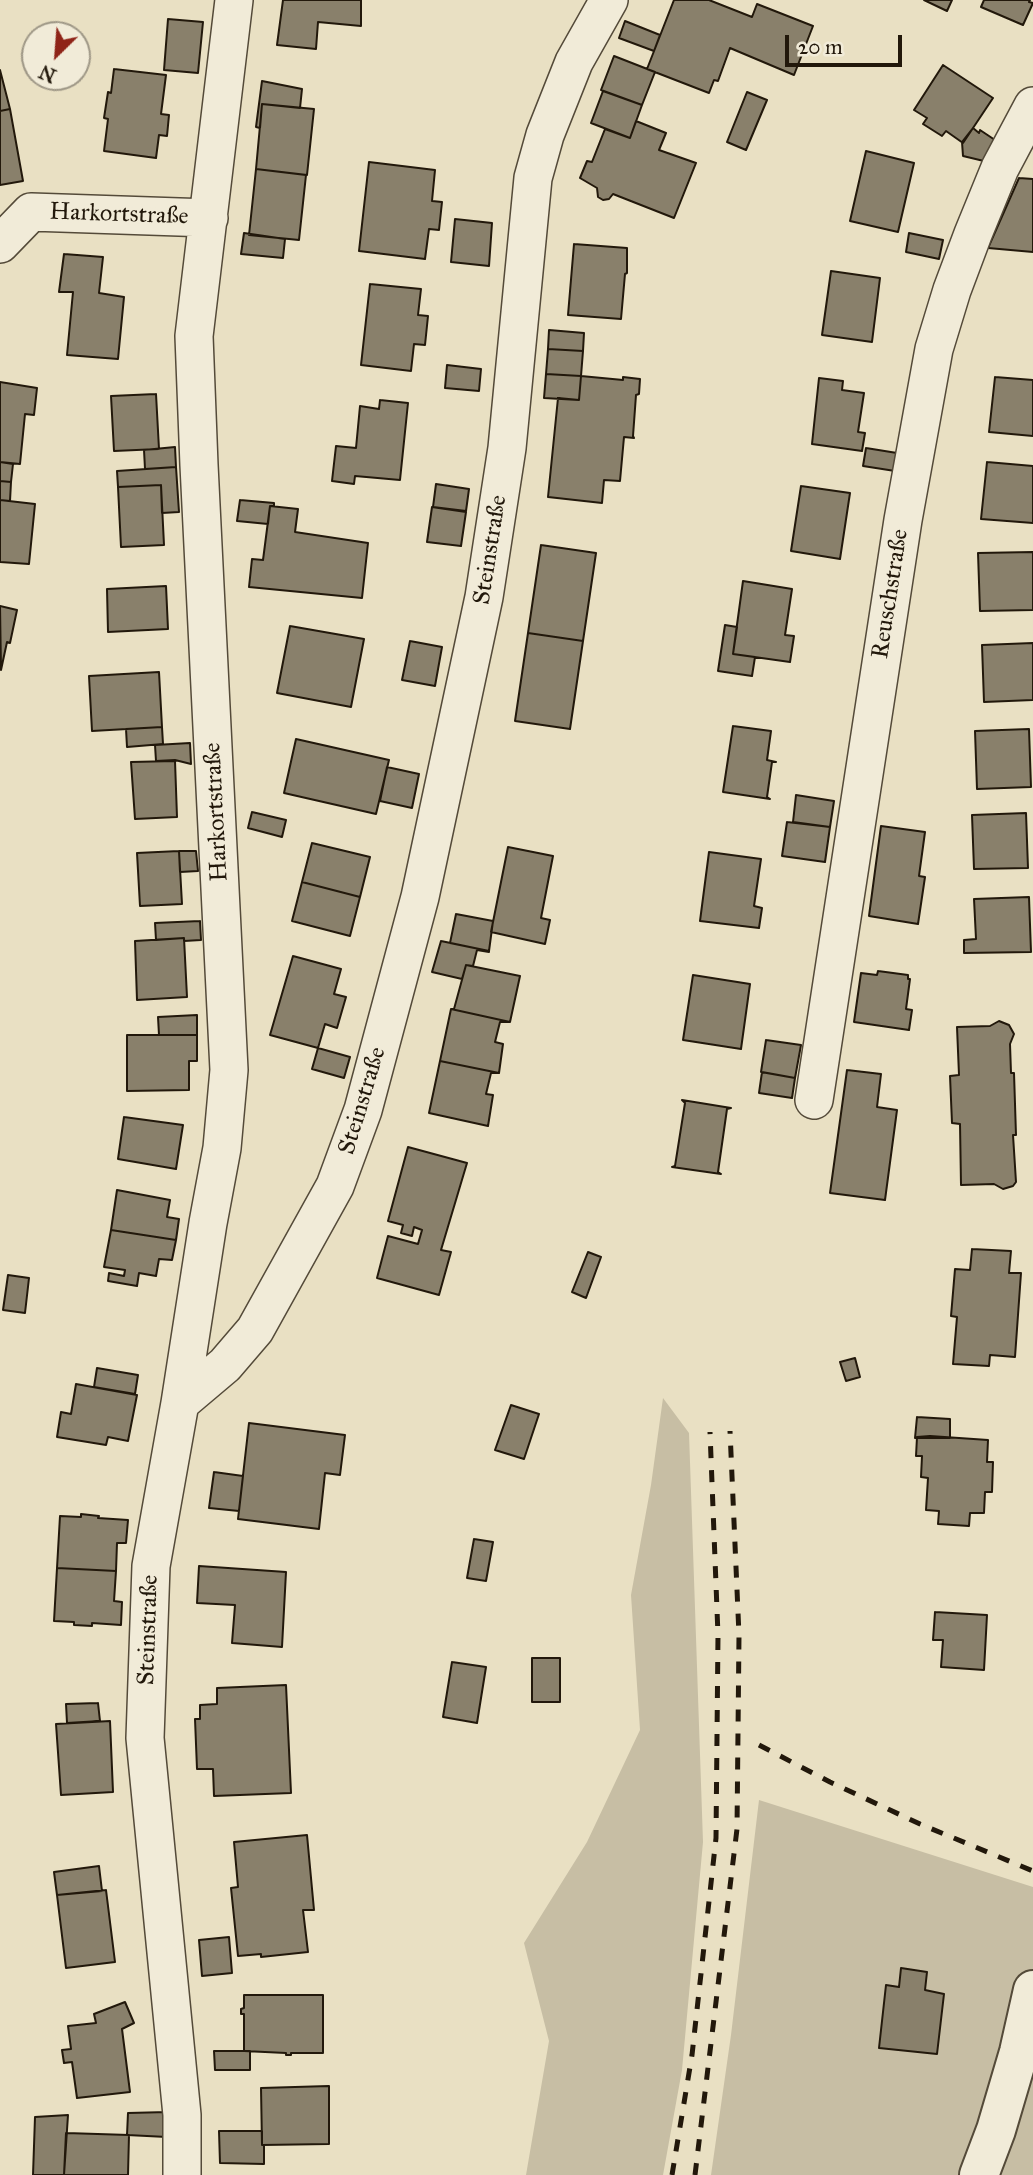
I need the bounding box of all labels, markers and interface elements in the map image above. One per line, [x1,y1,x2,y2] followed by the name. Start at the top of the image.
[21,21,91,91] north arrow
[788,21,905,65] scale bar
[798,34,843,60] text: 20 m
[36,60,60,88] text: N
[49,198,189,232] street label: Harkortstraße
[468,493,514,607] street label: Steinstraße
[867,527,915,661] street label: Reuschstraße
[199,742,235,882] street label: Harkortstraße
[333,1044,393,1158] street label: Steinstraße
[133,1574,165,1686] street label: Steinstraße

